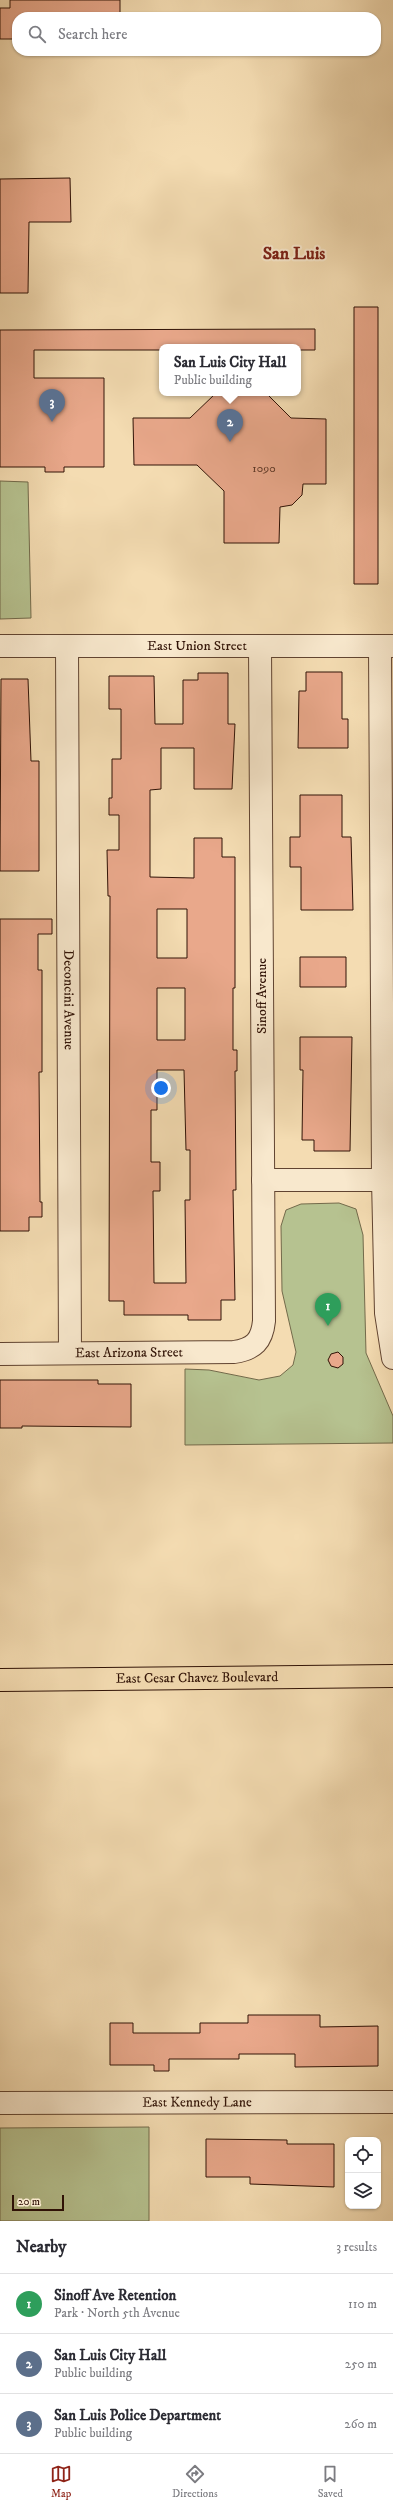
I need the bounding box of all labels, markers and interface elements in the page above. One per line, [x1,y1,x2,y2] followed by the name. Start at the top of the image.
[12,12,381,56] search box
[26,23,48,45] icon: search
[58,25,127,44] text: Search here
[263,243,325,265] district label: San Luis
[159,344,301,396] popup
[174,353,286,372] text: San Luis City Hall
[174,372,252,388] text: Public building
[39,389,65,422] pin: 3
[217,409,243,442] pin: 2
[252,461,276,476] house number: 1090
[147,637,247,655] street label: East Union Street
[59,950,78,1050] street label: Deconcini Avenue
[253,958,271,1034] street label: Sinoff Avenue
[151,1078,171,1098] your location
[315,1293,341,1326] pin: 1
[75,1343,184,1362] street label: East Arizona Street
[116,1668,278,1688] street label: East Cesar Chavez Boulevard
[142,2093,252,2112] street label: East Kennedy Lane
[345,2137,381,2209] map controls
[345,2137,381,2173] button: locate
[345,2173,381,2209] button: layers
[12,2193,64,2212] scale bar
[18,2195,40,2209] text: 20 m
[16,2236,66,2258] text: Nearby
[336,2239,377,2255] text: 3 results
[54,2286,176,2305] text: Sinoff Ave Retention
[27,2296,31,2312] text: 1
[348,2296,377,2312] text: 110 m
[54,2305,180,2321] text: Park · North 5th Avenue
[54,2346,166,2365] text: San Luis City Hall
[26,2356,32,2372] text: 2
[345,2356,377,2372] text: 250 m
[54,2365,132,2381] text: Public building
[54,2406,221,2425] text: San Luis Police Department
[27,2416,31,2432] text: 3
[344,2416,377,2432] text: 260 m
[54,2425,132,2441] text: Public building
[50,2463,72,2501] tab: Map
[172,2463,218,2501] tab: Directions
[318,2463,343,2501] tab: Saved

